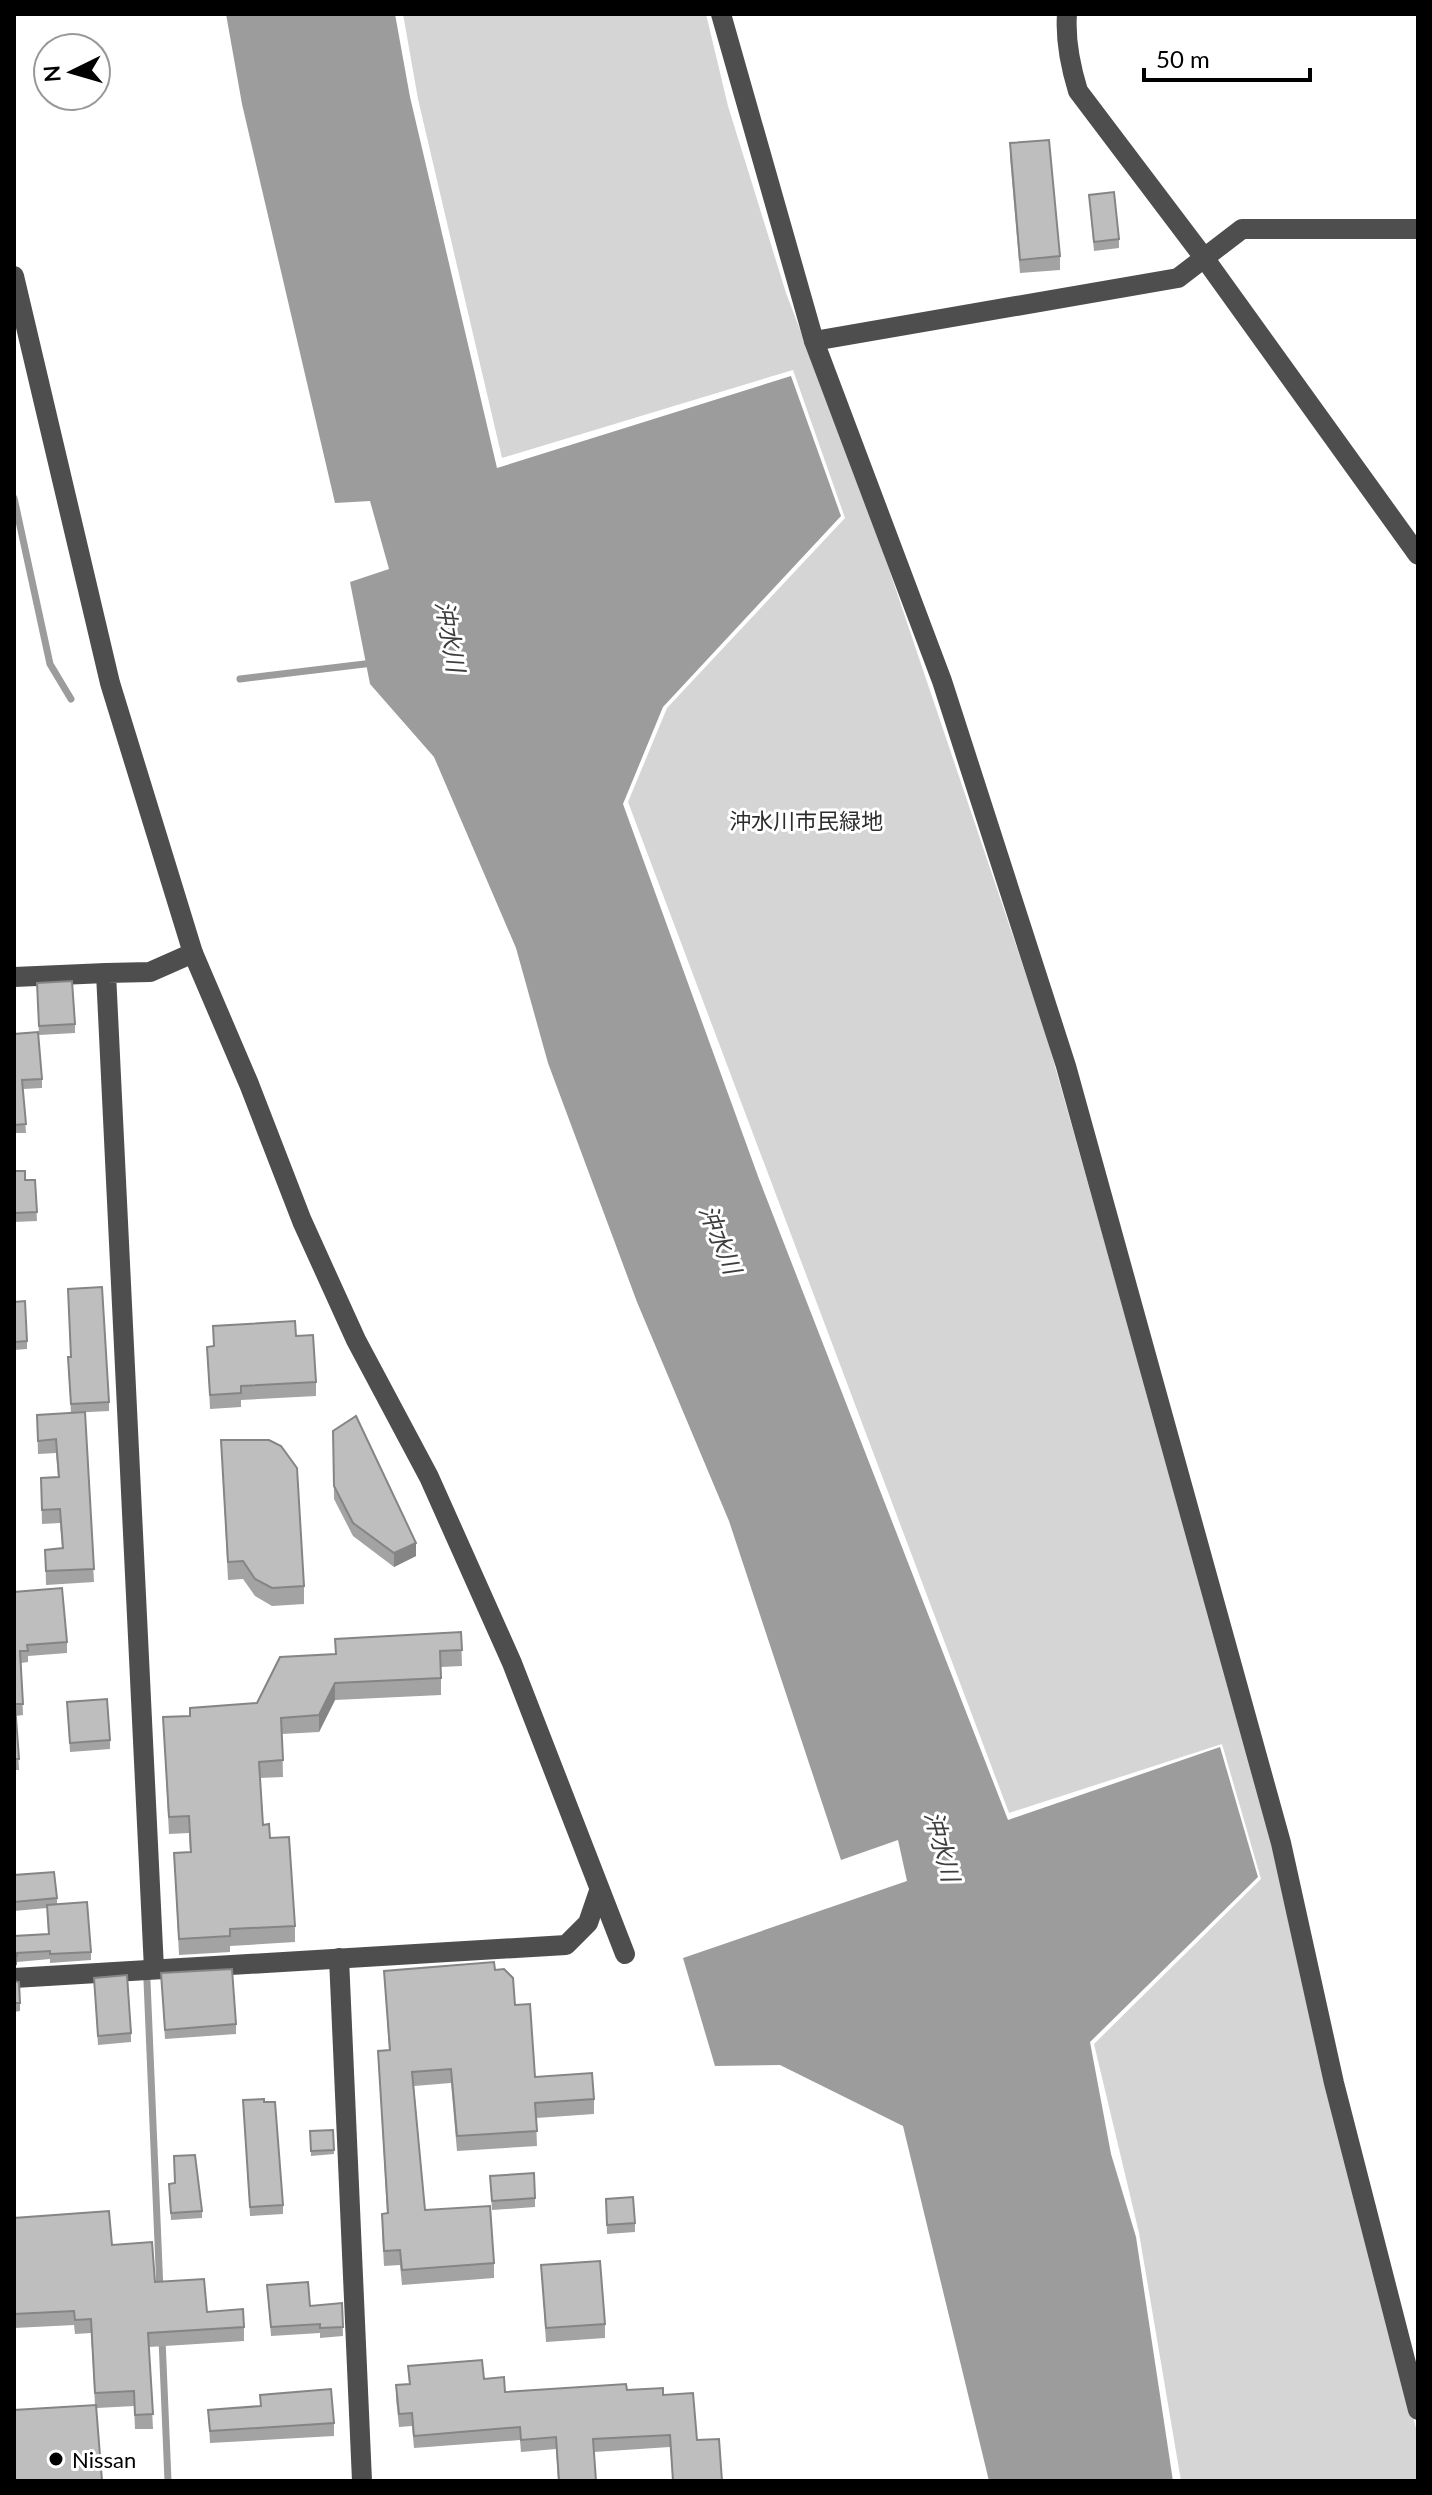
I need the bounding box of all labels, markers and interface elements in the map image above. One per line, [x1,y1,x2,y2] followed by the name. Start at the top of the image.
[32,32,112,112] north arrow
[1144,32,1310,82] scale bar
[1156,44,1210,73] text: 50 m
[37,64,66,83] text: N
[430,598,472,677] water label: 沖水川
[729,807,883,834] park label: 沖水川市民緑地
[694,1200,749,1281] water label: 沖水川
[920,1807,967,1887] water label: 沖水川
[72,2446,136,2473] place label: Nissan
[47,2450,65,2468] marker: Nissan

